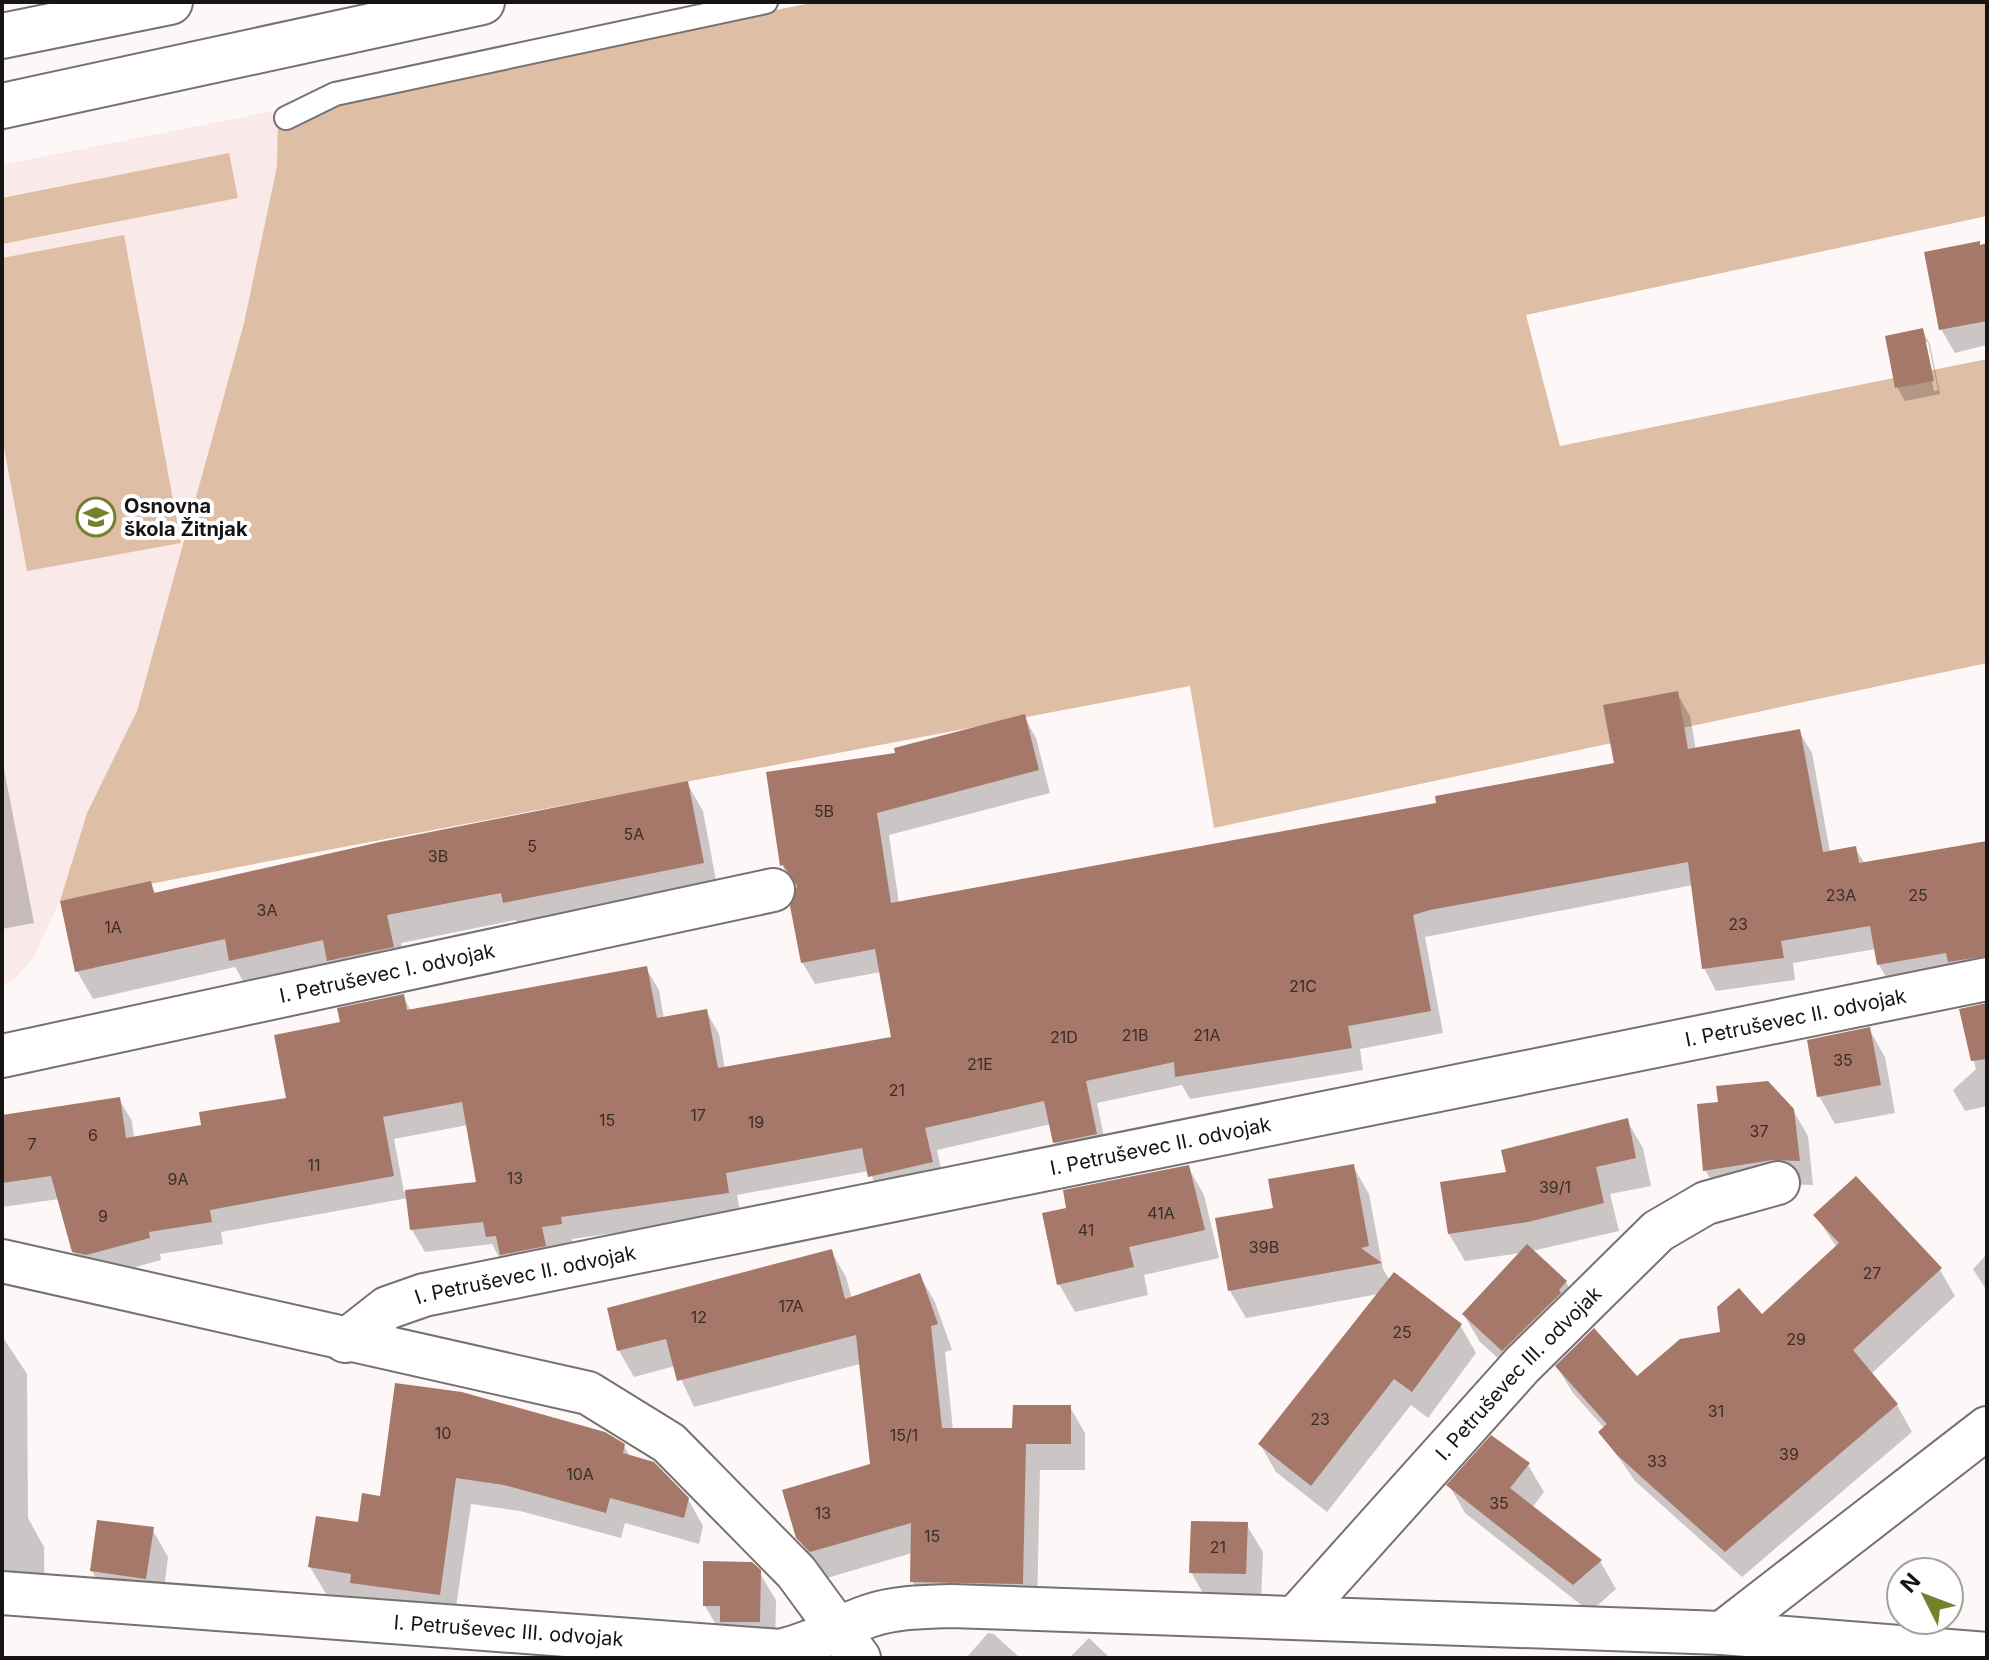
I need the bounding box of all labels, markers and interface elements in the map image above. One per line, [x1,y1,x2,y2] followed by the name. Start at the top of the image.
[124,494,248,541] place label: Osnovna škola Žitnjak
[75,496,117,538] school or university icon: Osnovna škola Žitnjak
[814,801,834,821] house number: 5B
[624,824,644,844] house number: 5A
[527,836,537,856] house number: 5
[428,846,448,866] house number: 3B
[1826,885,1856,905] house number: 23A
[1908,885,1928,905] house number: 25
[257,900,277,920] house number: 3A
[1728,914,1748,934] house number: 23
[104,917,122,937] house number: 1A
[277,938,497,1008] street label: I. Petruševec I. odvojak
[1289,976,1317,996] house number: 21C
[1683,984,1908,1052] street label: I. Petruševec II. odvojak
[1122,1025,1148,1045] house number: 21B
[1193,1025,1221,1045] house number: 21A
[1050,1027,1078,1047] house number: 21D
[1833,1050,1853,1070] house number: 35
[967,1054,993,1074] house number: 21E
[889,1080,905,1100] house number: 21
[690,1105,706,1125] house number: 17
[599,1110,615,1130] house number: 15
[748,1112,764,1132] house number: 19
[1048,1112,1273,1180] street label: I. Petruševec II. odvojak
[1750,1121,1768,1141] house number: 37
[88,1125,98,1145] house number: 6
[27,1134,37,1154] house number: 7
[307,1155,321,1175] house number: 11
[507,1168,523,1188] house number: 13
[168,1169,188,1189] house number: 9A
[1539,1177,1571,1197] house number: 39/1
[1147,1203,1175,1223] house number: 41A
[98,1206,108,1226] house number: 9
[1078,1220,1094,1240] house number: 41
[1249,1237,1279,1257] house number: 39B
[411,1240,638,1309] street label: I. Petruševec II. odvojak
[1863,1263,1881,1283] house number: 27
[1431,1282,1606,1465] street label: I. Petruševec III. odvojak
[779,1296,803,1316] house number: 17A
[691,1307,707,1327] house number: 12
[1392,1322,1412,1342] house number: 25
[1786,1329,1806,1349] house number: 29
[1708,1401,1724,1421] house number: 31
[1310,1409,1330,1429] house number: 23
[435,1423,451,1443] house number: 10
[890,1425,918,1445] house number: 15/1
[1779,1444,1799,1464] house number: 39
[1647,1451,1667,1471] house number: 33
[566,1464,594,1484] house number: 10A
[1489,1493,1509,1513] house number: 35
[815,1503,831,1523] house number: 13
[924,1526,940,1546] house number: 15
[1210,1537,1226,1557] house number: 21
[1885,1556,1965,1636] north arrow
[1895,1568,1925,1598] text: N
[393,1610,624,1651] street label: I. Petruševec III. odvojak

